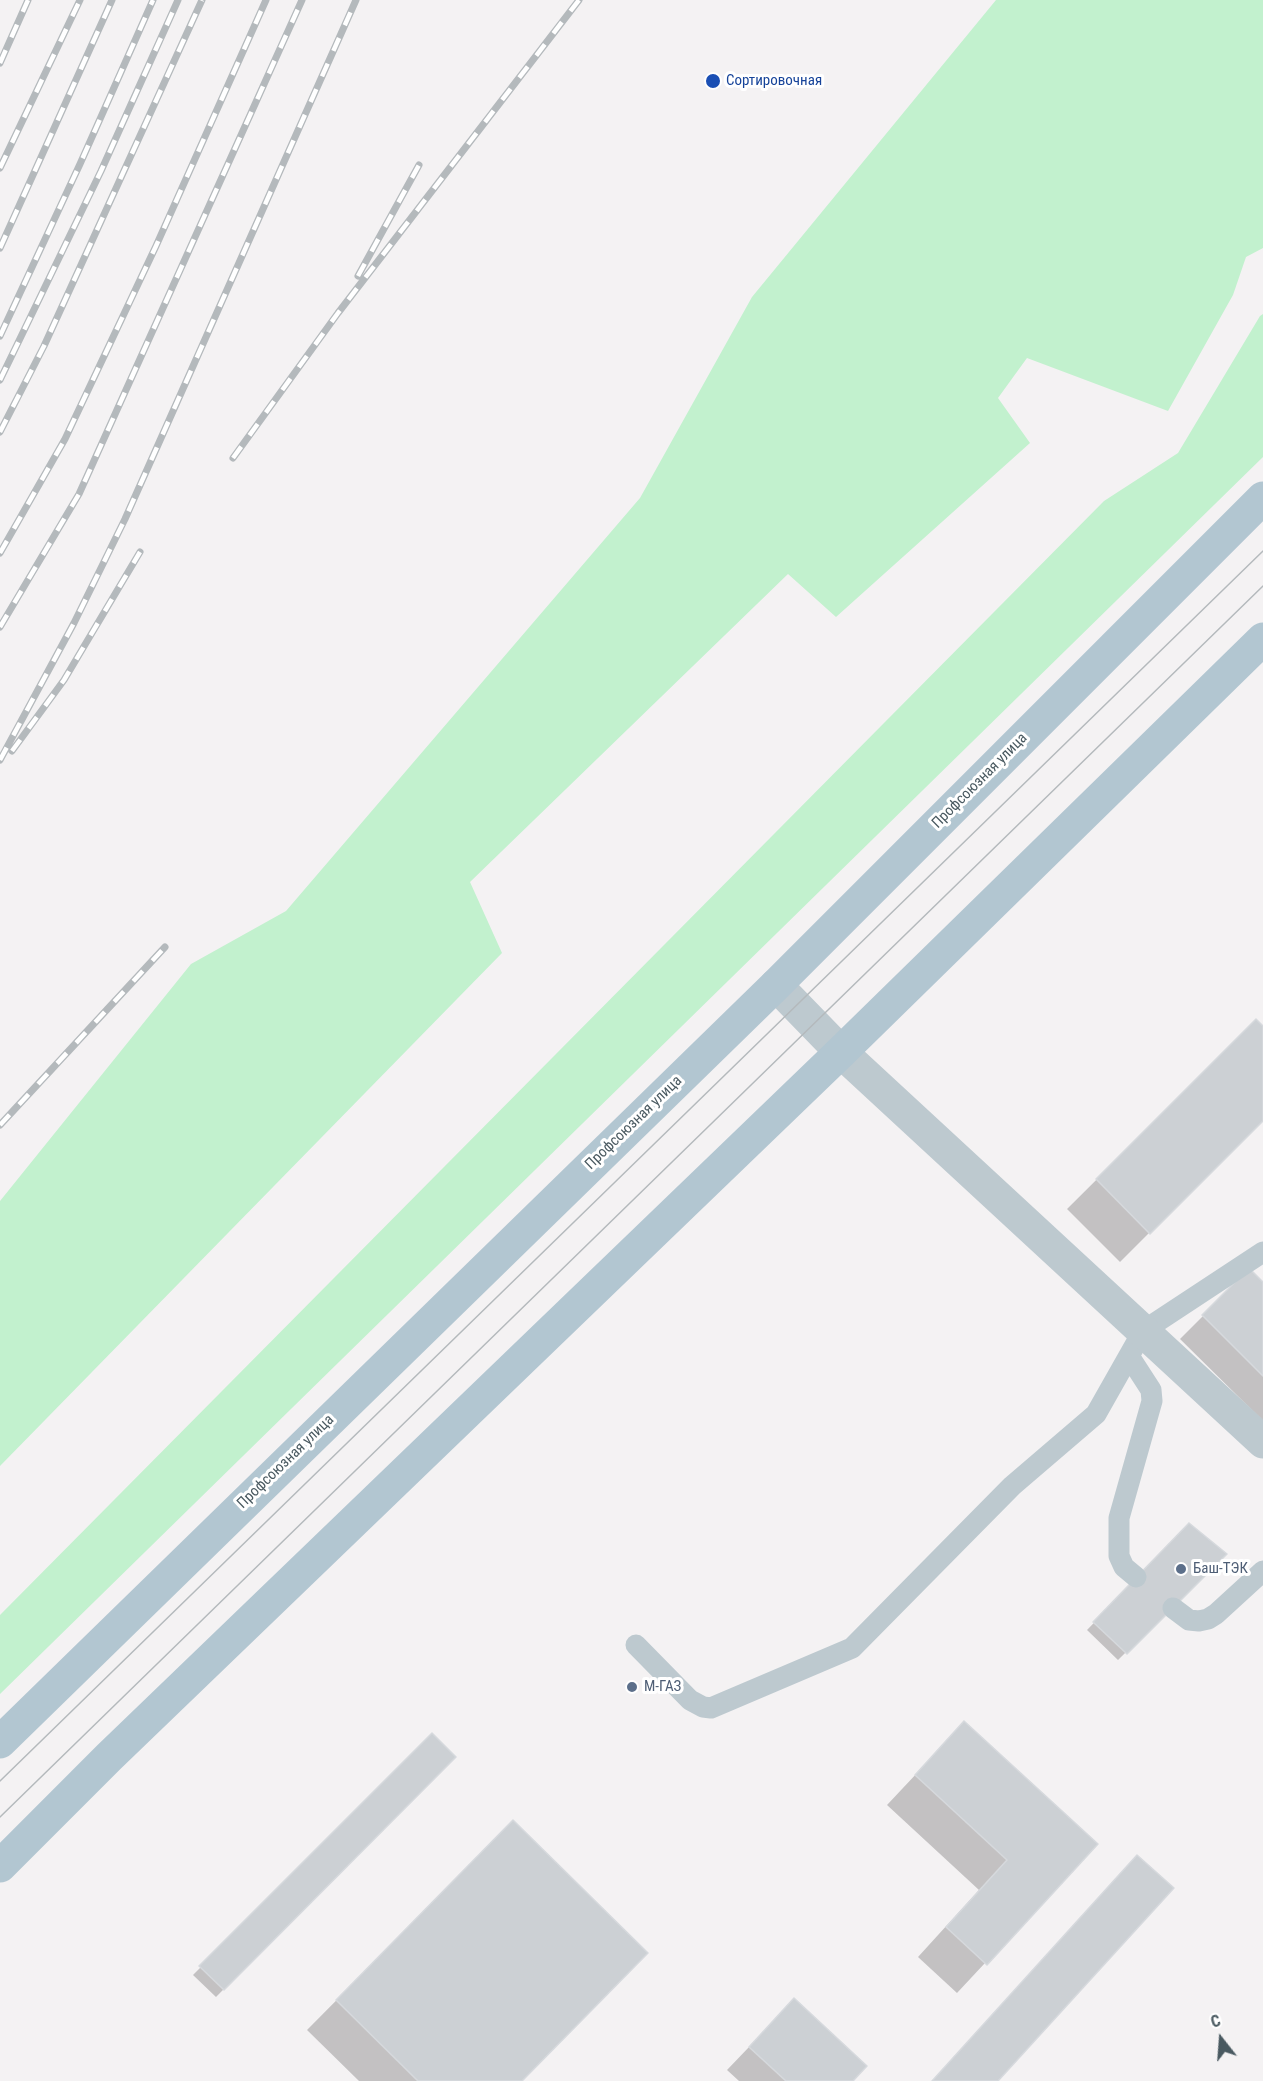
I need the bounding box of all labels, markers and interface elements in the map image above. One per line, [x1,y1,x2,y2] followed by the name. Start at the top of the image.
[704,72,722,90] marker: Сортировочная
[726,72,822,90] place label: Сортировочная
[929,730,1031,832] street label: Профсоюзная улица
[582,1072,686,1174] street label: Профсоюзная улица
[234,1411,338,1513] street label: Профсоюзная улица
[1193,1560,1248,1578] place label: Баш-ТЭК
[1174,1562,1188,1576] marker: Баш-ТЭК
[644,1678,681,1696] place label: М-ГАЗ
[625,1680,639,1694] marker: М-ГАЗ
[1191,2009,1251,2069] north arrow
[1208,2011,1223,2032] text: С

